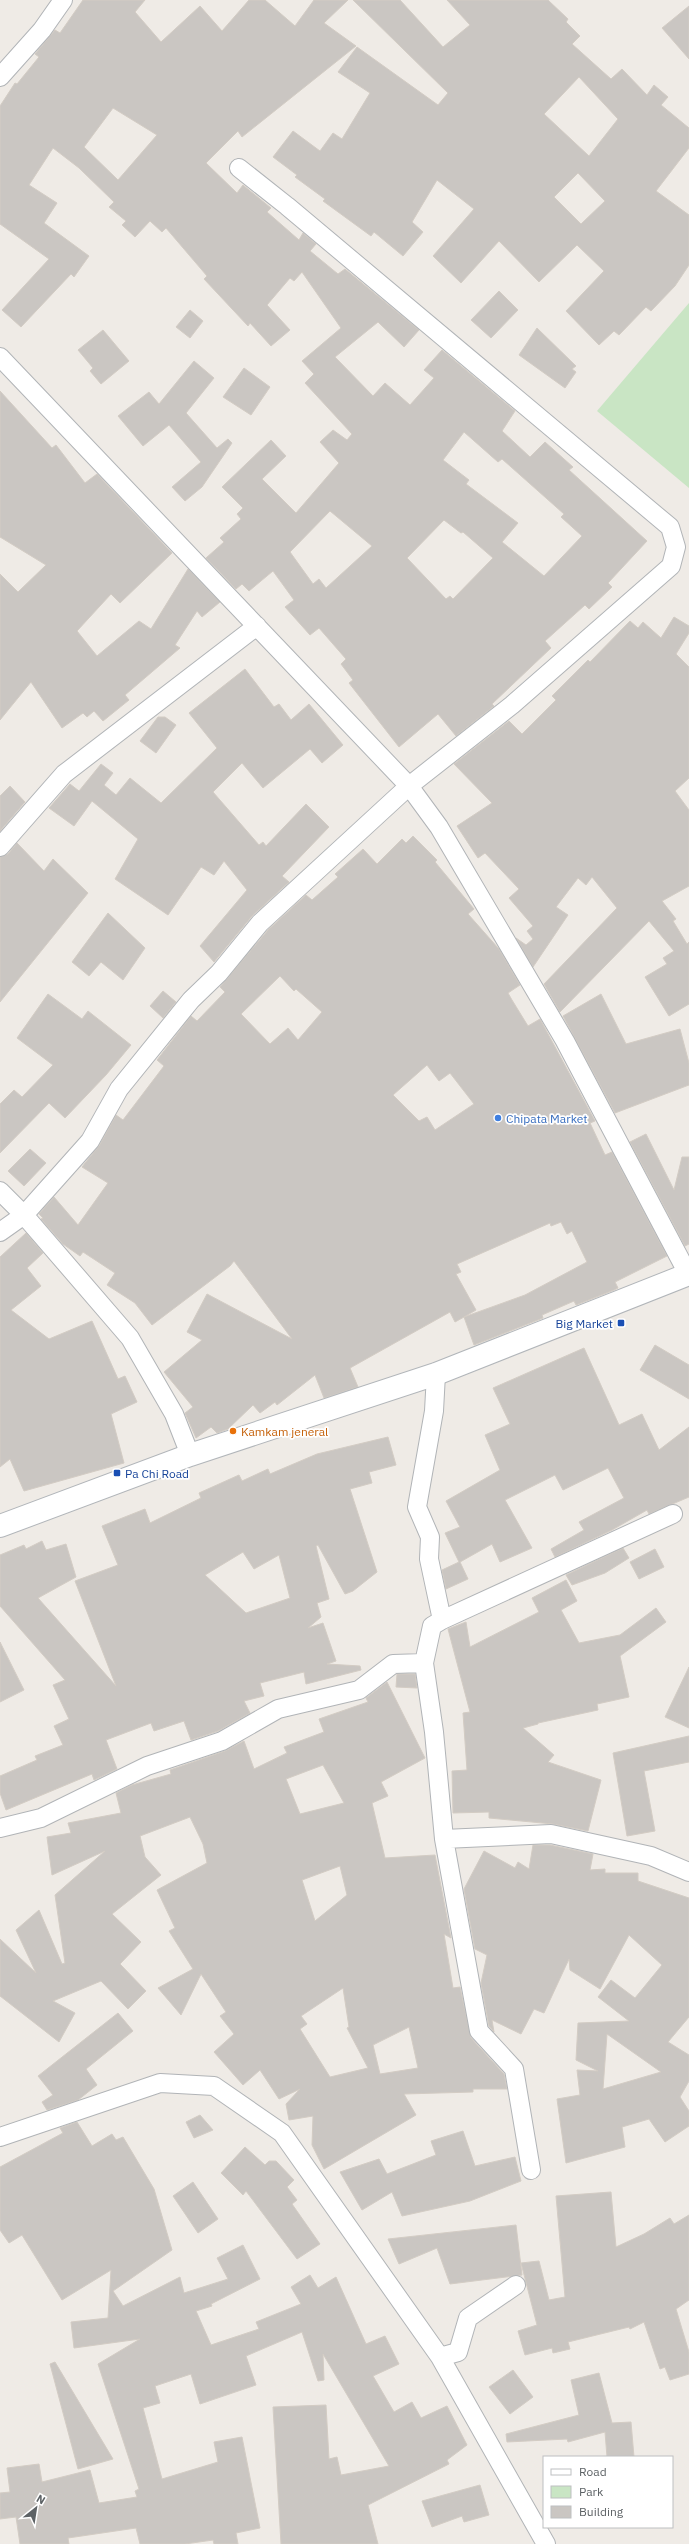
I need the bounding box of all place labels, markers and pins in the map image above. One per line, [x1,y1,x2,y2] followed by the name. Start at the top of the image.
[506,1111,588,1126] place label: Chipata Market
[493,1113,503,1123] marker: Chipata Market
[556,1316,613,1331] place label: Big Market
[616,1318,626,1328] marker: Big Market
[241,1424,328,1439] place label: Kamkam jeneral
[228,1426,238,1436] marker: Kamkam jeneral
[125,1466,189,1481] place label: Pa Chi Road
[112,1468,122,1478] marker: Pa Chi Road

